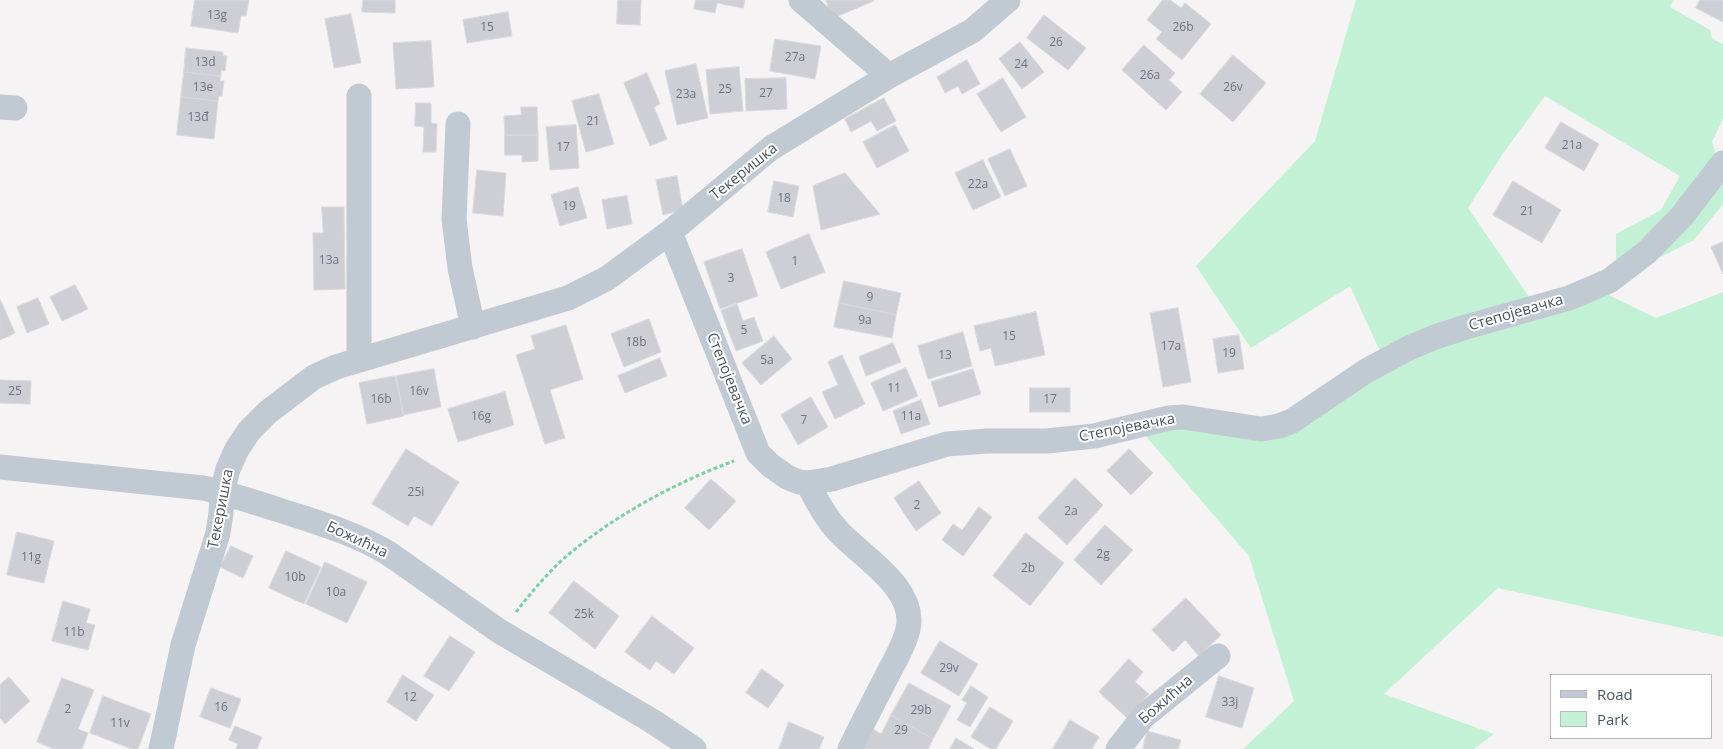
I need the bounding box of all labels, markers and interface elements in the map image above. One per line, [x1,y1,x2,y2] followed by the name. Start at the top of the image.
[207,9,227,23] house number: 13g
[480,21,494,35] house number: 15
[1172,21,1194,35] house number: 26b
[1049,36,1063,50] house number: 26
[785,51,805,65] house number: 27a
[194,56,216,70] house number: 13d
[1014,58,1028,72] house number: 24
[1140,69,1160,83] house number: 26a
[193,81,213,95] house number: 13e
[1223,81,1243,95] house number: 26v
[718,83,732,97] house number: 25
[759,87,773,101] house number: 27
[676,88,696,102] house number: 23a
[187,111,209,125] house number: 13đ
[586,115,600,129] house number: 21
[1562,139,1582,153] house number: 21a
[707,140,781,204] street label: Текеришка
[556,141,570,155] house number: 17
[968,178,988,192] house number: 22a
[777,192,791,206] house number: 18
[562,200,576,214] house number: 19
[1520,205,1534,219] house number: 21
[319,254,339,268] house number: 13a
[792,255,798,269] house number: 1
[728,272,734,286] house number: 3
[867,291,873,305] house number: 9
[1467,291,1565,335] street label: Степојевачка
[858,314,872,328] house number: 9a
[741,324,747,338] house number: 5
[702,330,756,428] street label: Степојевачка
[1002,330,1016,344] house number: 15
[625,336,647,350] house number: 18b
[1161,340,1181,354] house number: 17a
[1222,347,1236,361] house number: 19
[938,349,952,363] house number: 13
[760,354,774,368] house number: 5a
[887,382,901,396] house number: 11
[8,385,22,399] house number: 25
[409,385,429,399] house number: 16v
[370,393,392,407] house number: 16b
[1043,393,1057,407] house number: 17
[471,410,491,424] house number: 16g
[901,410,921,424] house number: 11a
[1077,410,1177,446] street label: Степојевачка
[801,414,807,428] house number: 7
[204,468,238,550] street label: Текеришка
[408,486,424,500] house number: 25i
[914,499,920,513] house number: 2
[1064,505,1078,519] house number: 2a
[323,518,391,562] street label: Божићна
[1096,548,1110,562] house number: 2g
[21,551,41,565] house number: 11g
[1021,562,1035,576] house number: 2b
[284,571,306,585] house number: 10b
[326,586,346,600] house number: 10a
[574,608,594,622] house number: 25k
[63,626,85,640] house number: 11b
[939,662,959,676] house number: 29v
[1135,672,1197,728] street label: Божићна
[1550,674,1713,739] legend
[1597,684,1633,704] text: Road
[403,691,417,705] house number: 12
[1222,696,1238,710] house number: 33j
[214,701,228,715] house number: 16
[65,703,71,717] house number: 2
[910,704,932,718] house number: 29b
[1597,709,1628,729] text: Park
[110,717,130,731] house number: 11v
[894,724,908,738] house number: 29

